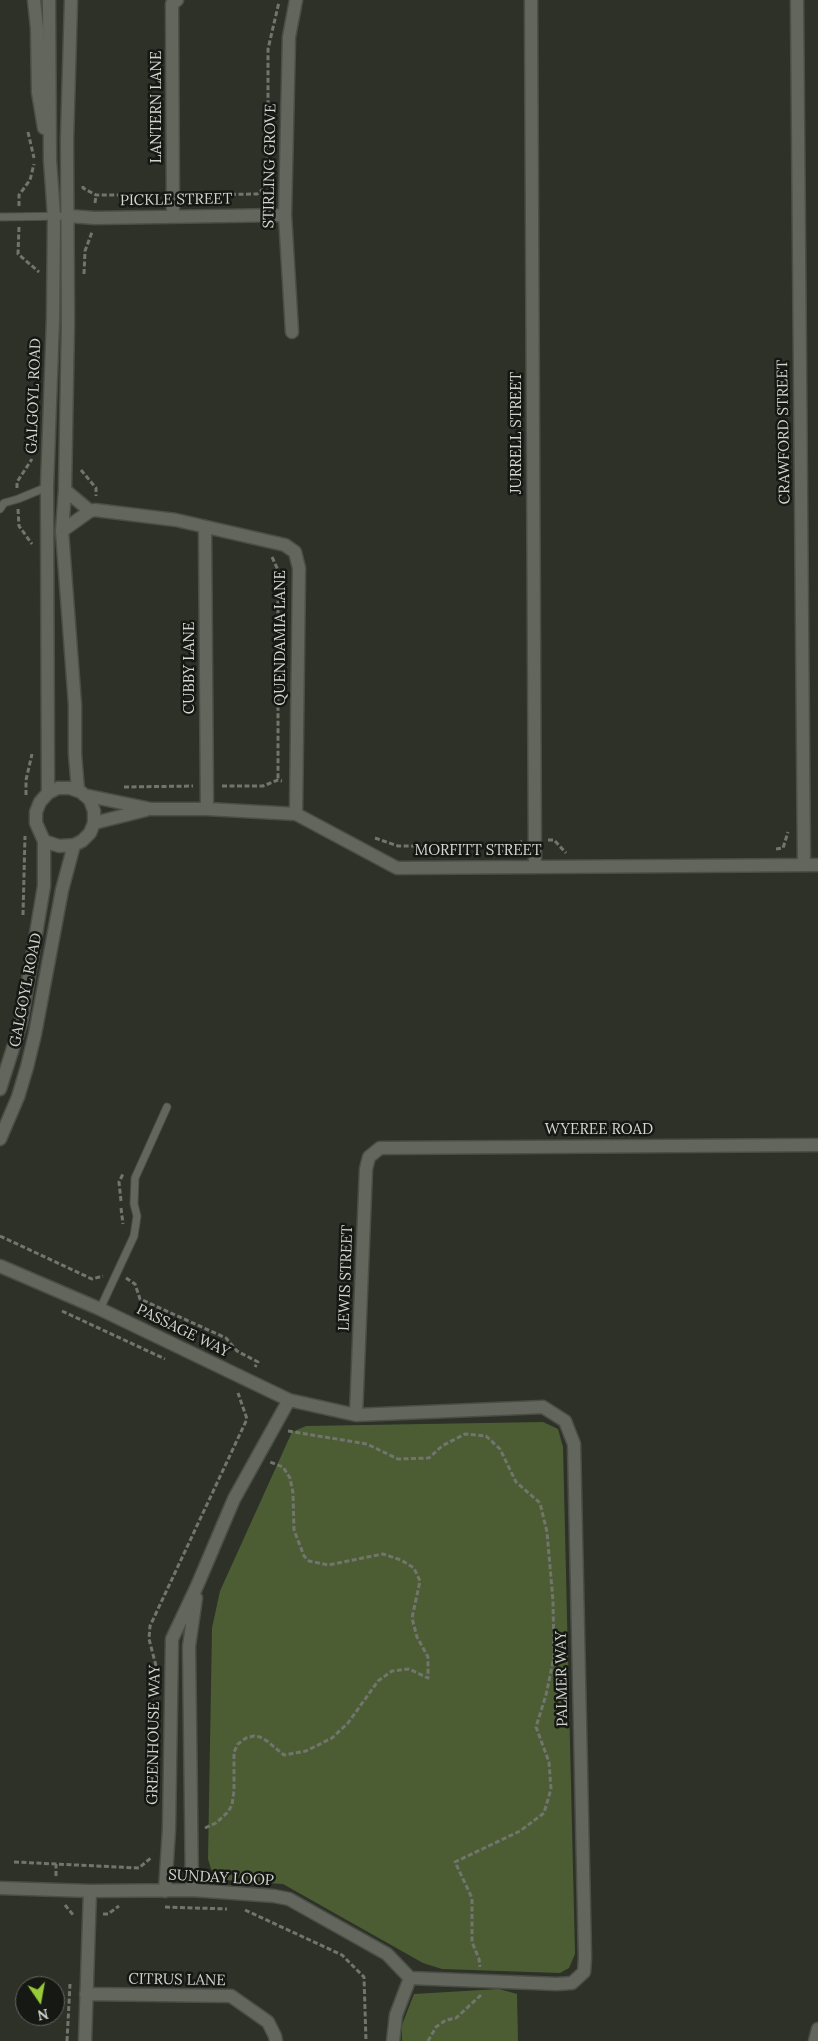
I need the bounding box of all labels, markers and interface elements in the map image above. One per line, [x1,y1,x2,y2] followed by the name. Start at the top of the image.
[148,51,166,163] street label: LANTERN LANE
[260,104,280,228] street label: STIRLING GROVE
[120,190,232,210] street label: PICKLE STREET
[23,338,45,454] street label: GALGOYL ROAD
[774,360,794,504] street label: CRAWFORD STREET
[508,372,526,494] street label: JURRELL STREET
[272,570,290,706] street label: QUENDAMIA LANE
[181,622,199,714] street label: CUBBY LANE
[414,842,542,860] street label: MORFITT STREET
[6,931,46,1049] street label: GALGOYL ROAD
[545,1121,653,1139] street label: WYEREE ROAD
[335,1225,357,1331] street label: LEWIS STREET
[133,1301,233,1361] street label: PASSAGE WAY
[552,1631,572,1727] street label: PALMER WAY
[144,1665,164,1805] street label: GREENHOUSE WAY
[168,1866,274,1890] street label: SUNDAY LOOP
[128,1970,226,1990] street label: CITRUS LANE
[15,1976,65,2026] north arrow
[36,2005,50,2025] text: N

